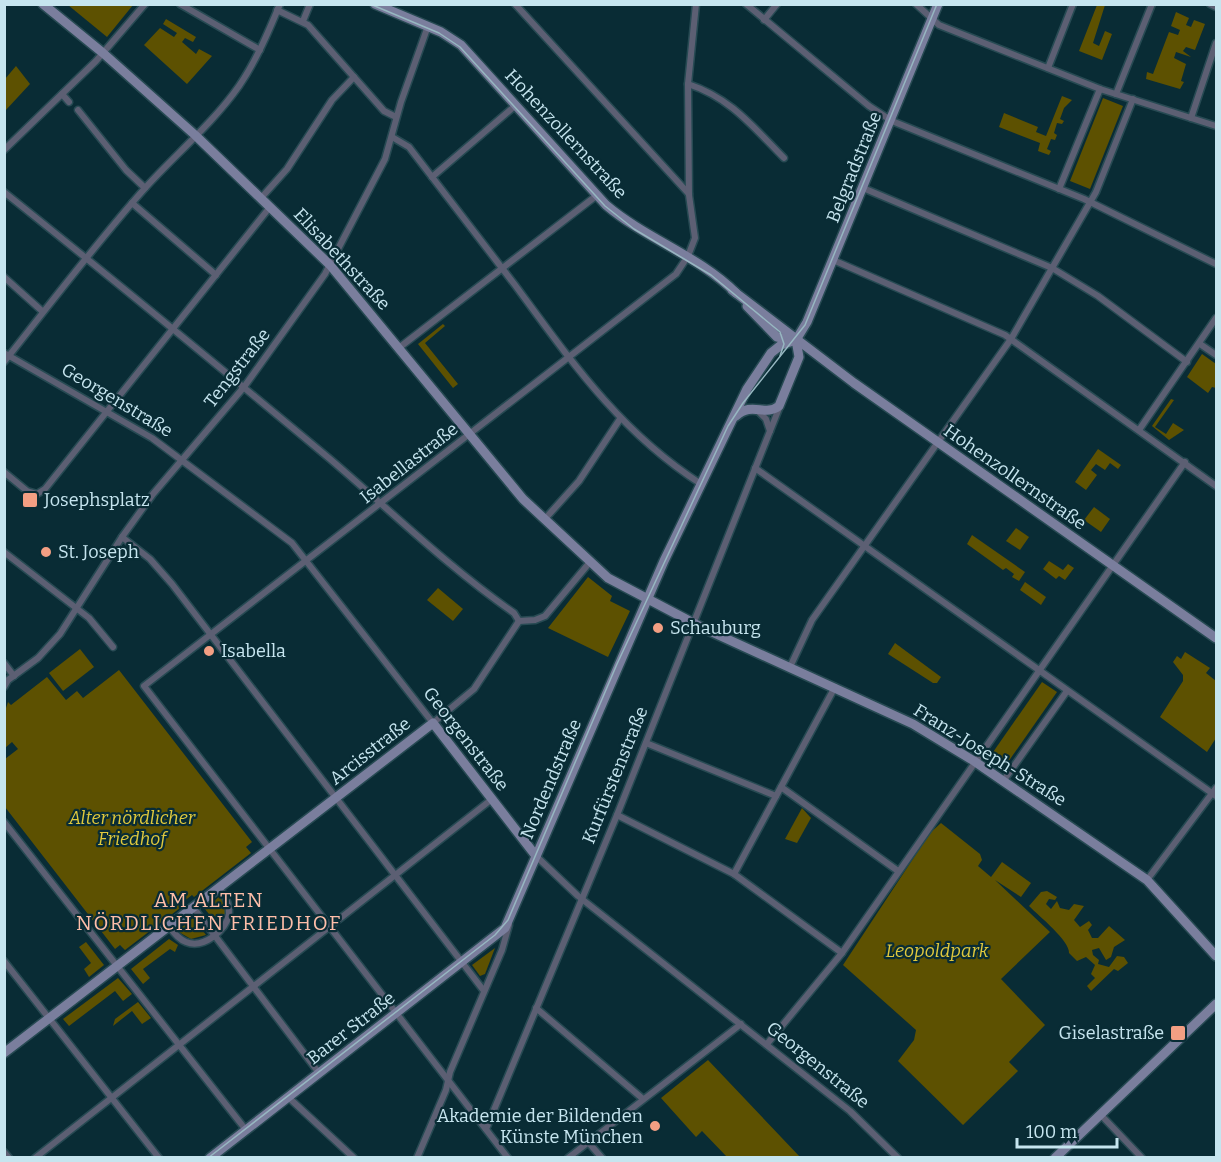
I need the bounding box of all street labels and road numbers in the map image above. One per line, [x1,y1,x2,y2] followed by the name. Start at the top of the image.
[500,65,632,203] street label: Hohenzollernstraße
[822,108,886,226] street label: Belgradstraße
[289,203,395,315] street label: Elisabethstraße
[199,324,275,412] street label: Tengstraße
[57,358,177,442] street label: Georgenstraße
[356,418,462,508] street label: Isabellastraße
[940,420,1090,534] street label: Hohenzollernstraße
[419,683,513,795] street label: Georgenstraße
[910,699,1070,811] street label: Franz-Joseph-Straße
[577,703,653,847] street label: Kurfürstenstraße
[325,713,415,789] street label: Arcisstraße
[516,716,586,842] street label: Nordendstraße
[303,987,399,1069] street label: Barer Straße
[762,1017,874,1113] street label: Georgenstraße

